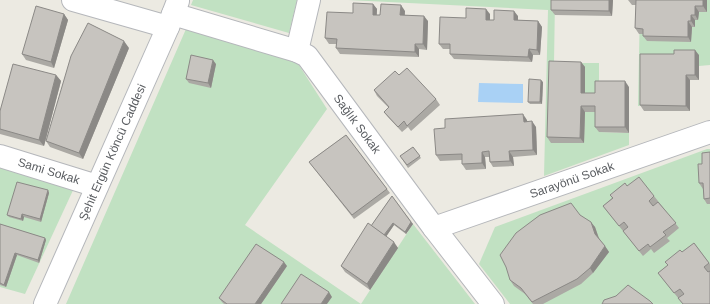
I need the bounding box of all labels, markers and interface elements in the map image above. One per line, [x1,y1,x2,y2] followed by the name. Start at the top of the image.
[76,82,149,223] street label: Şehit Ergün Köncü Caddesi
[331,92,384,157] street label: Sağlık Sokak
[16,155,82,188] street label: Sami Sokak
[528,159,617,201] street label: Sarayönü Sokak

